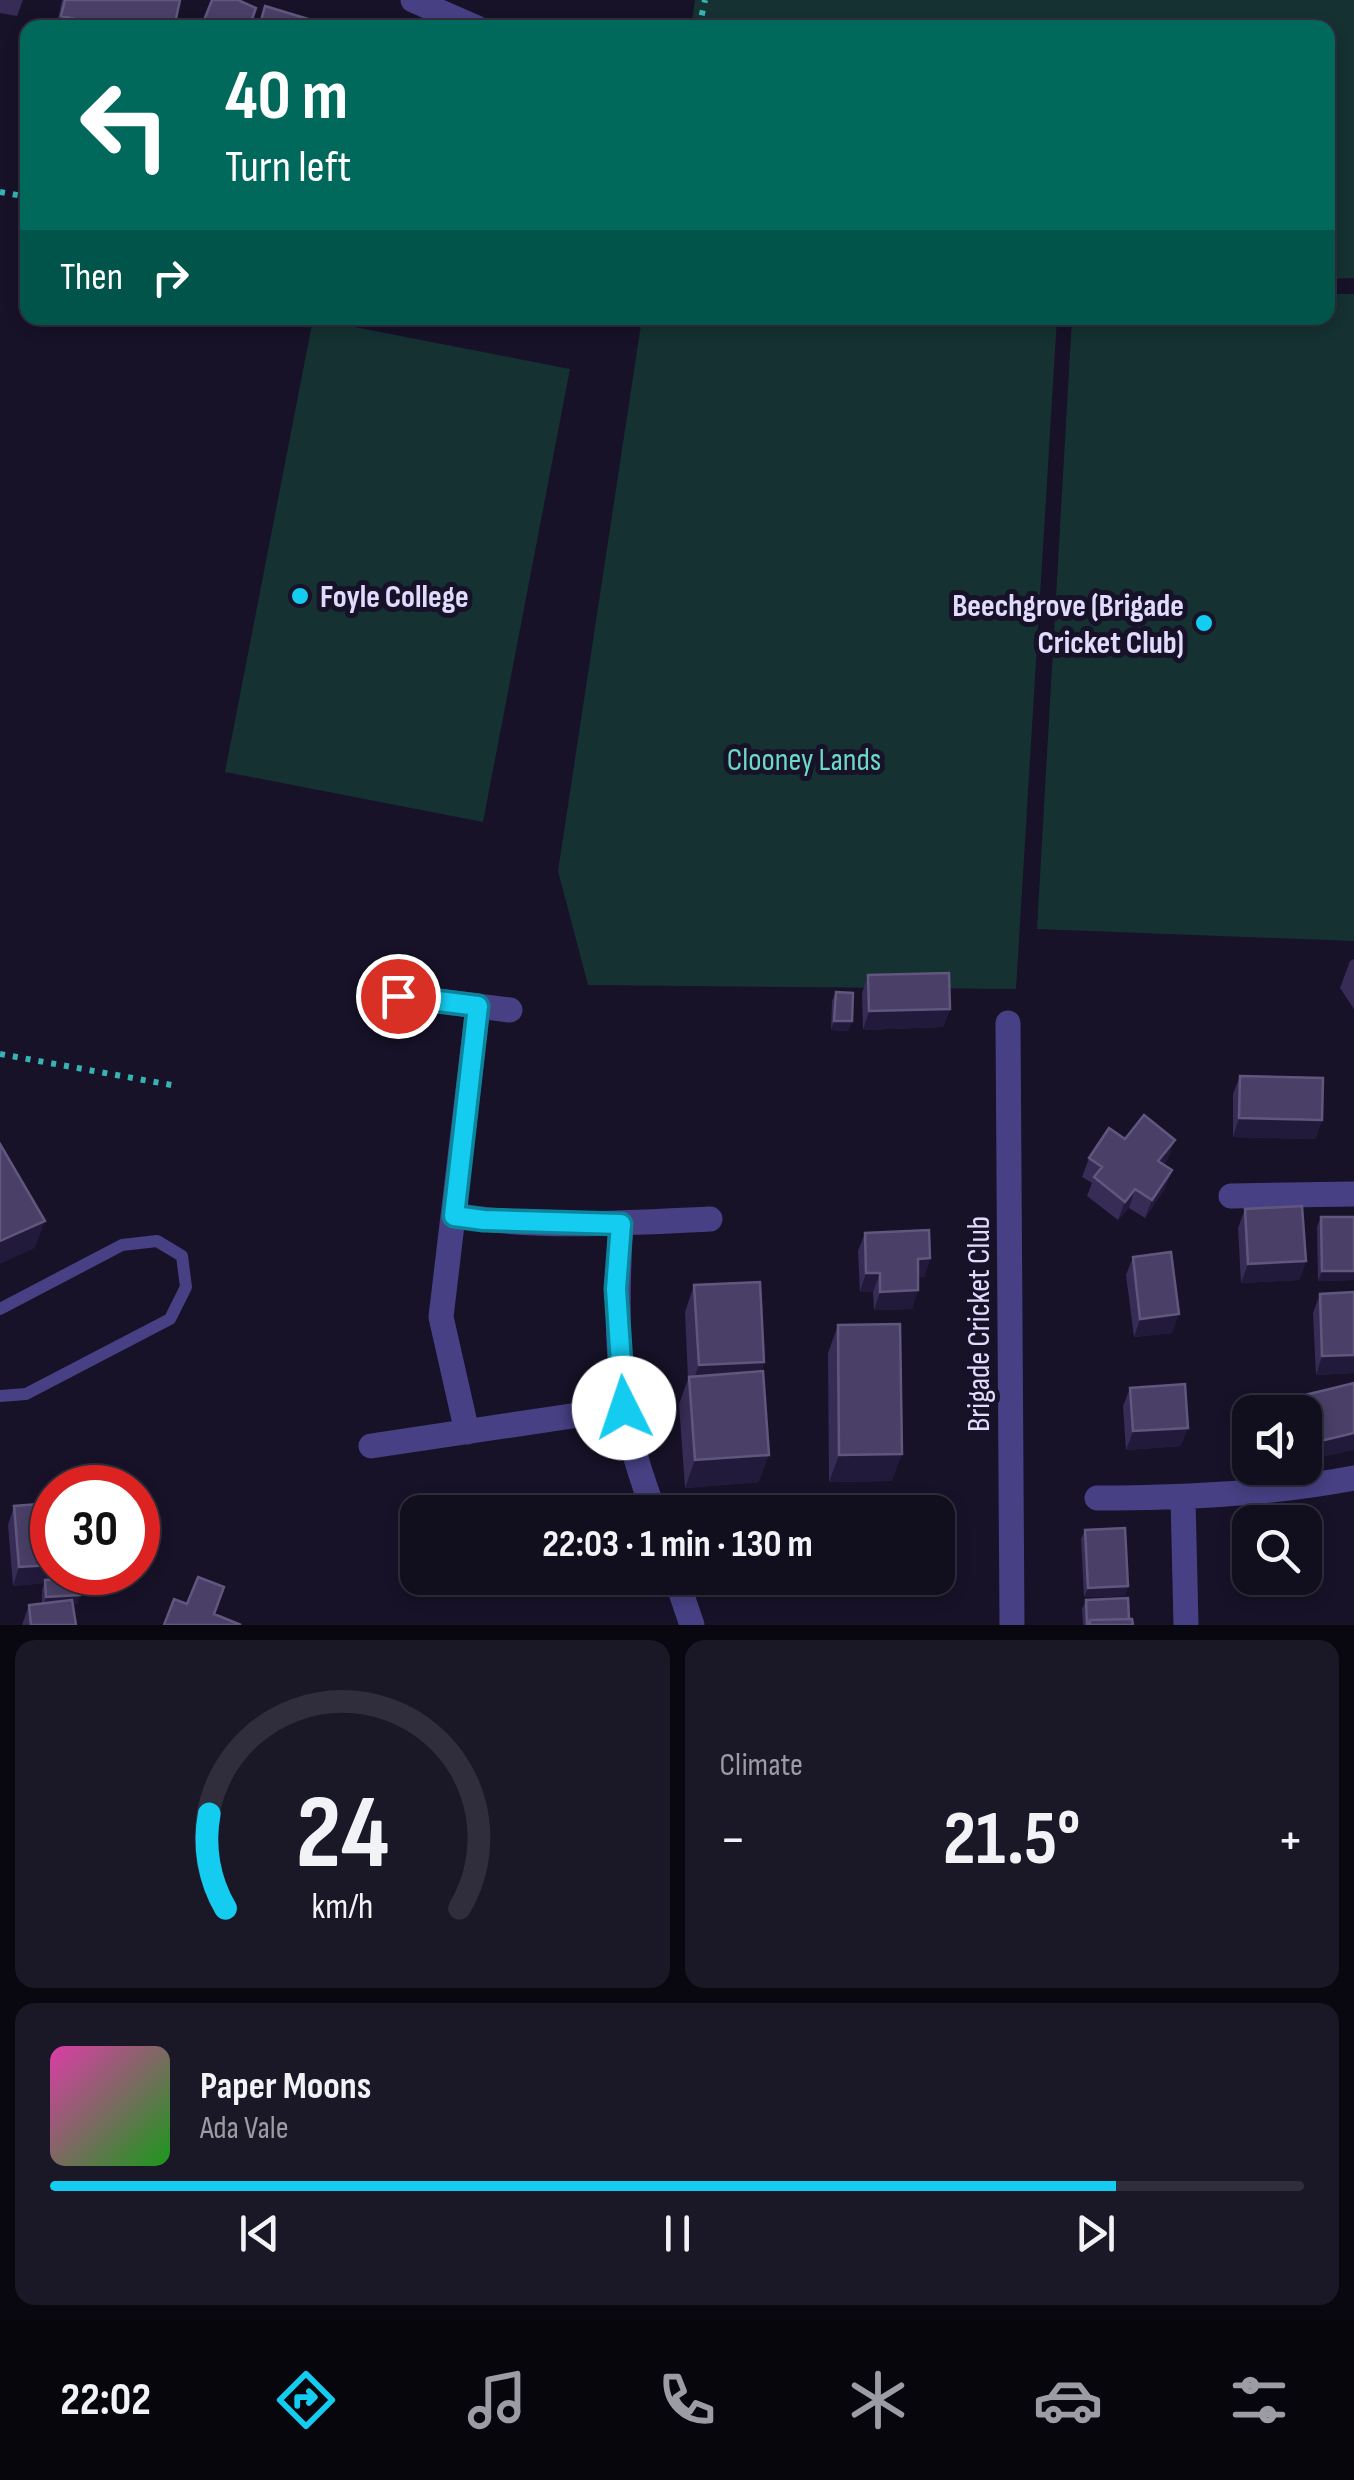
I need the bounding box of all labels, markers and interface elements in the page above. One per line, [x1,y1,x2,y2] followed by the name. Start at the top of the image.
[225,55,348,139] text: 40 m
[60,60,190,190] icon: left
[225,140,351,195] text: Turn left
[143,250,198,305] icon: right
[60,255,123,300] text: Then
[320,578,469,617] place label: Foyle College
[289,585,311,607] marker: Foyle College
[952,587,1184,663] place label: Beechgrove (Brigade Cricket Club)
[1193,612,1215,634] marker: Beechgrove (Brigade Cricket Club)
[727,741,881,780] park label: Clooney Lands
[356,954,441,1039] pin
[371,969,426,1024] icon: arrive
[960,1216,999,1432] street label: Brigade Cricket Club
[572,1356,676,1460] position arrow
[1232,1395,1322,1595] map controls
[1232,1395,1322,1485] button: sound
[30,1465,160,1595] speed limit sign: 30
[1232,1505,1322,1595] button: search
[542,1522,813,1567] text: 22:03 · 1 min · 130 m
[720,1746,803,1785] text: Climate
[295,1772,389,1897] text: 24
[943,1795,1081,1886] text: 21.5°
[720,1807,746,1874] text: −
[1277,1807,1304,1874] text: +
[311,1886,373,1929] text: km/h
[200,2064,371,2109] text: Paper Moons
[200,2109,289,2148] text: Ada Vale
[232,2206,287,2261] icon: previous
[650,2206,705,2261] icon: pause
[1068,2206,1123,2261] icon: next
[271,2365,341,2435] icon: directions
[462,2365,532,2435] icon: music
[652,2365,722,2435] icon: phone
[843,2365,913,2435] icon: climate
[1033,2365,1103,2435] icon: car
[1224,2365,1294,2435] icon: filters
[60,2373,151,2428] text: 22:02

